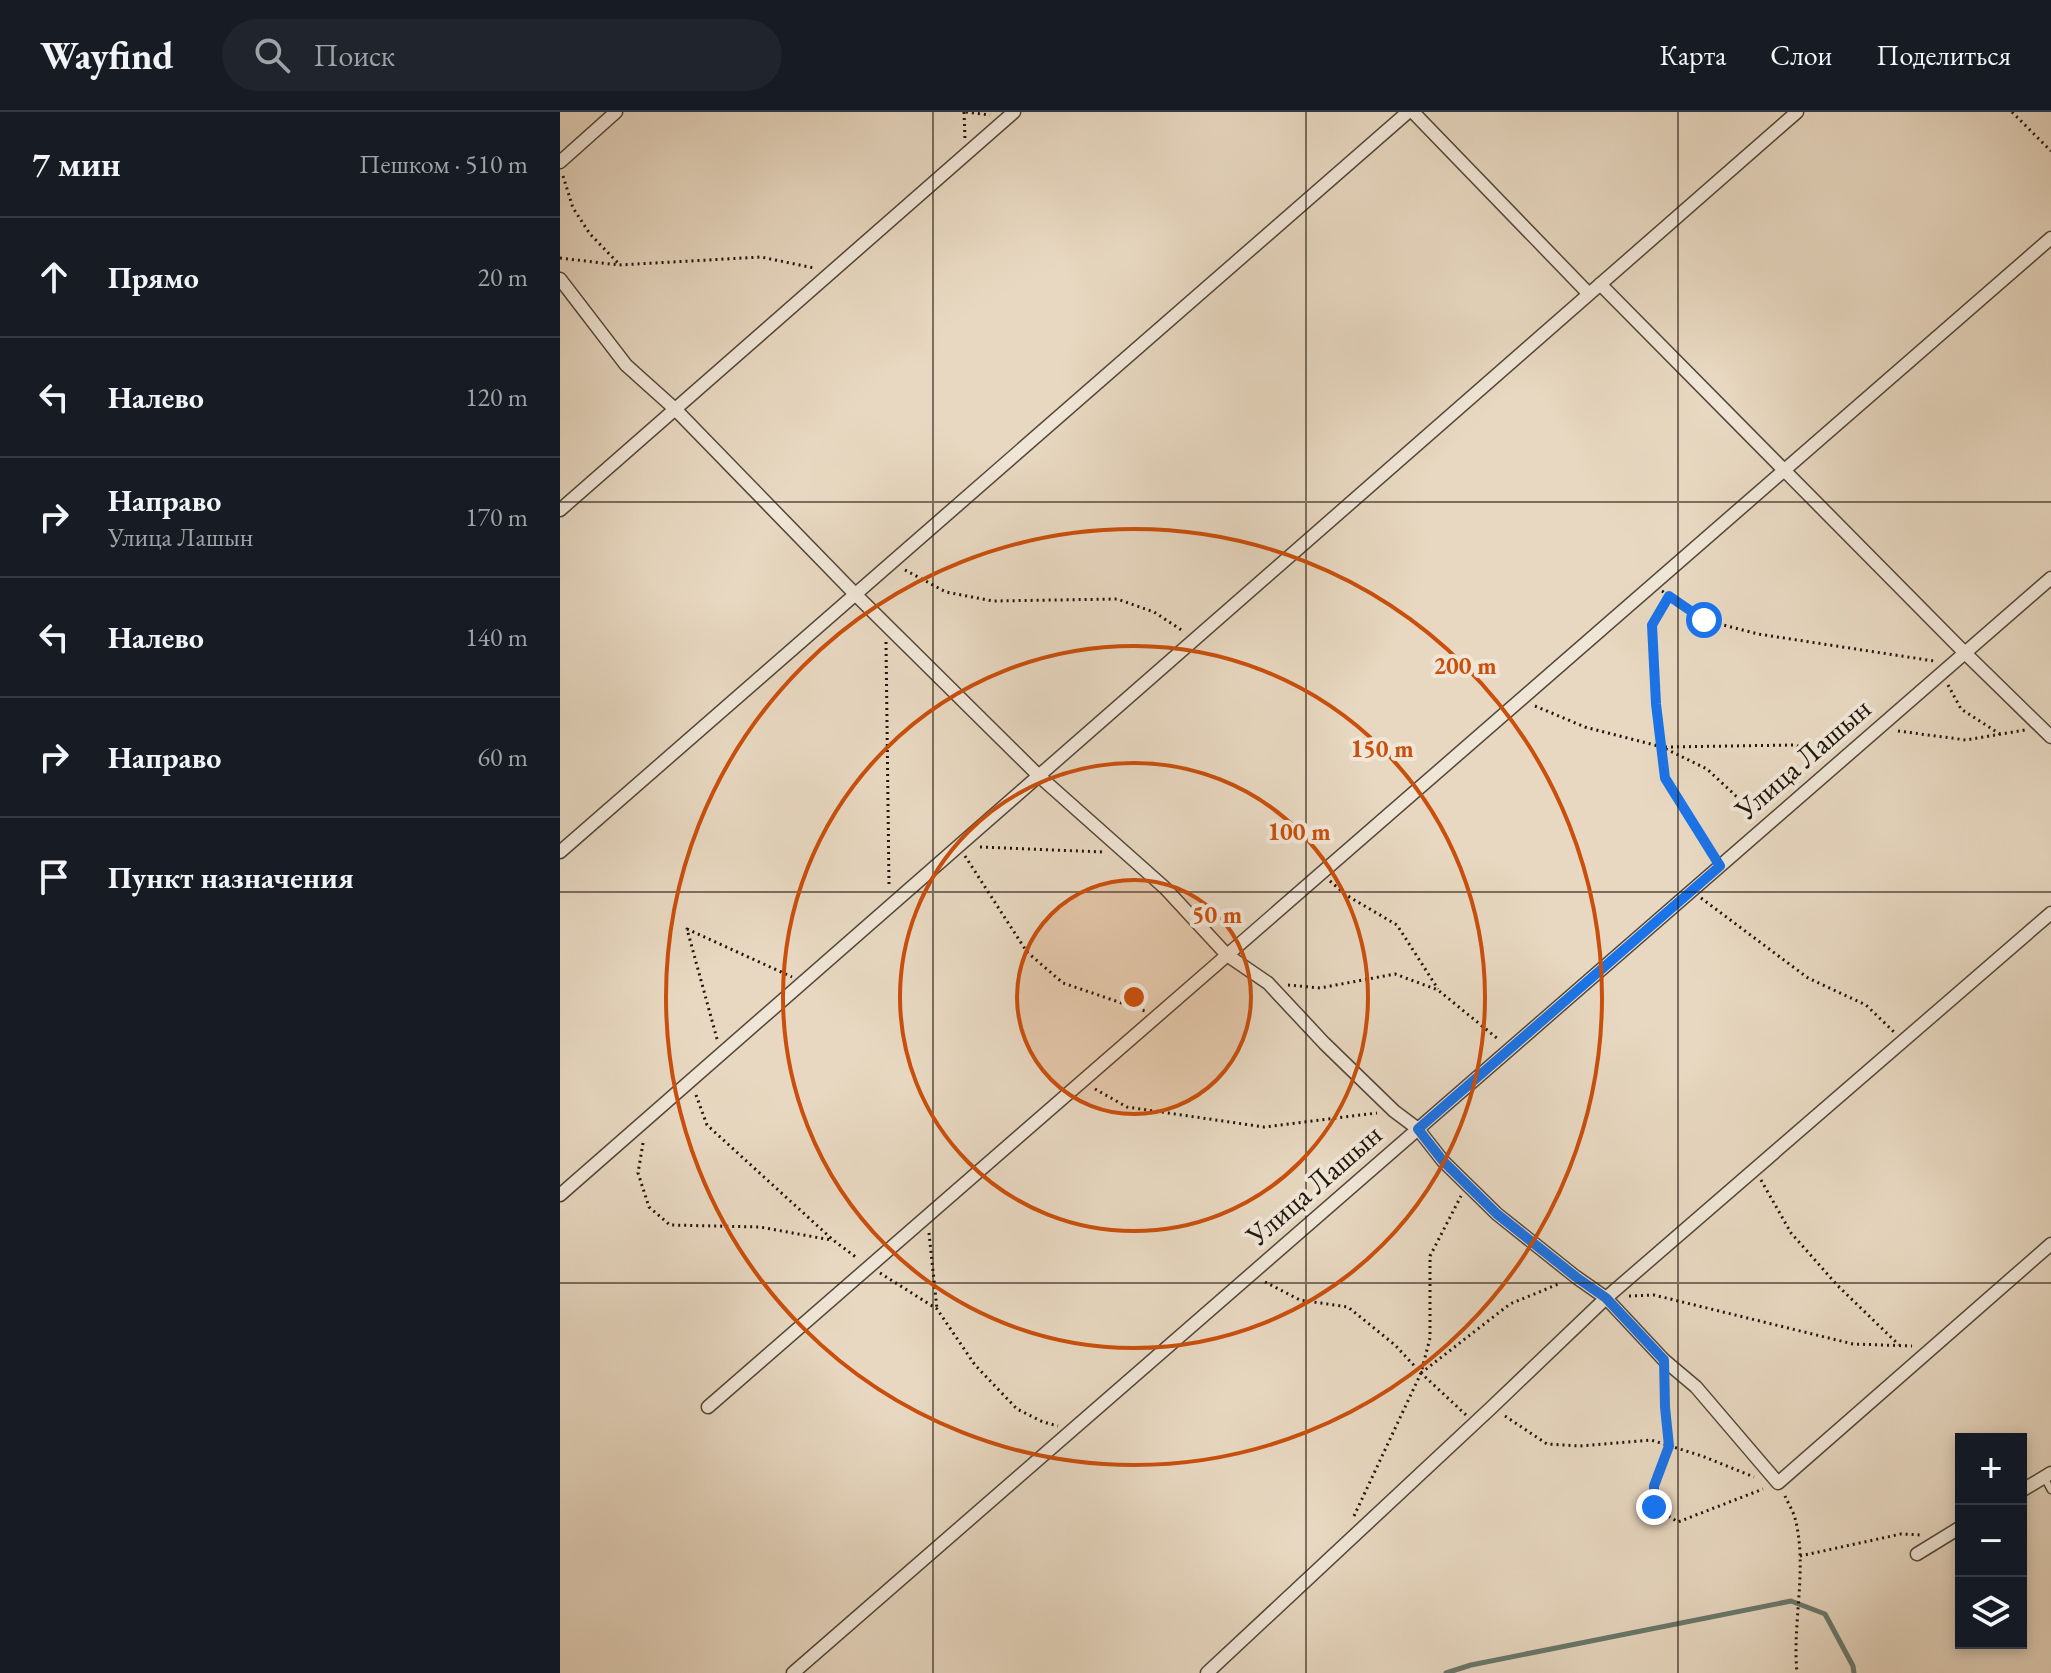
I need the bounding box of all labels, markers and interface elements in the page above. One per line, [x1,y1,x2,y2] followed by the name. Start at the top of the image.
[222,19,782,91] search box
[40,31,174,80] text: Wayfind
[250,33,294,77] icon: search
[314,36,395,75] text: Поиск
[1659,37,1726,73] text: Карта
[1770,37,1832,73] text: Слои
[1876,37,2011,73] text: Поделиться
[32,142,121,186] text: 7 мин
[359,147,528,181] text: Пешком · 510 m
[32,255,76,299] icon: ahead
[108,258,199,297] text: Прямо
[478,260,528,294] text: 20 m
[32,375,76,419] icon: left
[108,378,204,417] text: Налево
[465,380,528,414] text: 120 m
[108,481,221,520] text: Направо
[32,495,76,539] icon: right
[465,500,528,534] text: 170 m
[108,520,253,554] text: Улица Лашын
[1686,602,1722,638] route start
[32,615,76,659] icon: left
[108,618,204,657] text: Налево
[465,620,528,654] text: 140 m
[1433,650,1497,681] text: 200 m
[1726,689,1879,829] street label: Улица Лашын
[1350,733,1414,764] text: 150 m
[32,735,76,779] icon: right
[108,738,221,777] text: Направо
[478,740,528,774] text: 60 m
[1267,816,1331,847] text: 100 m
[32,855,76,899] icon: arrive
[108,858,354,897] text: Пункт назначения
[1192,899,1242,930] text: 50 m
[1120,983,1148,1011] centre of rings
[1237,1115,1390,1255] street label: Улица Лашын
[1955,1433,2027,1649] map controls
[1955,1433,2027,1505] button: +
[1636,1489,1672,1525] route end
[1955,1505,2027,1577] button: −
[1955,1577,2027,1649] button: layers

